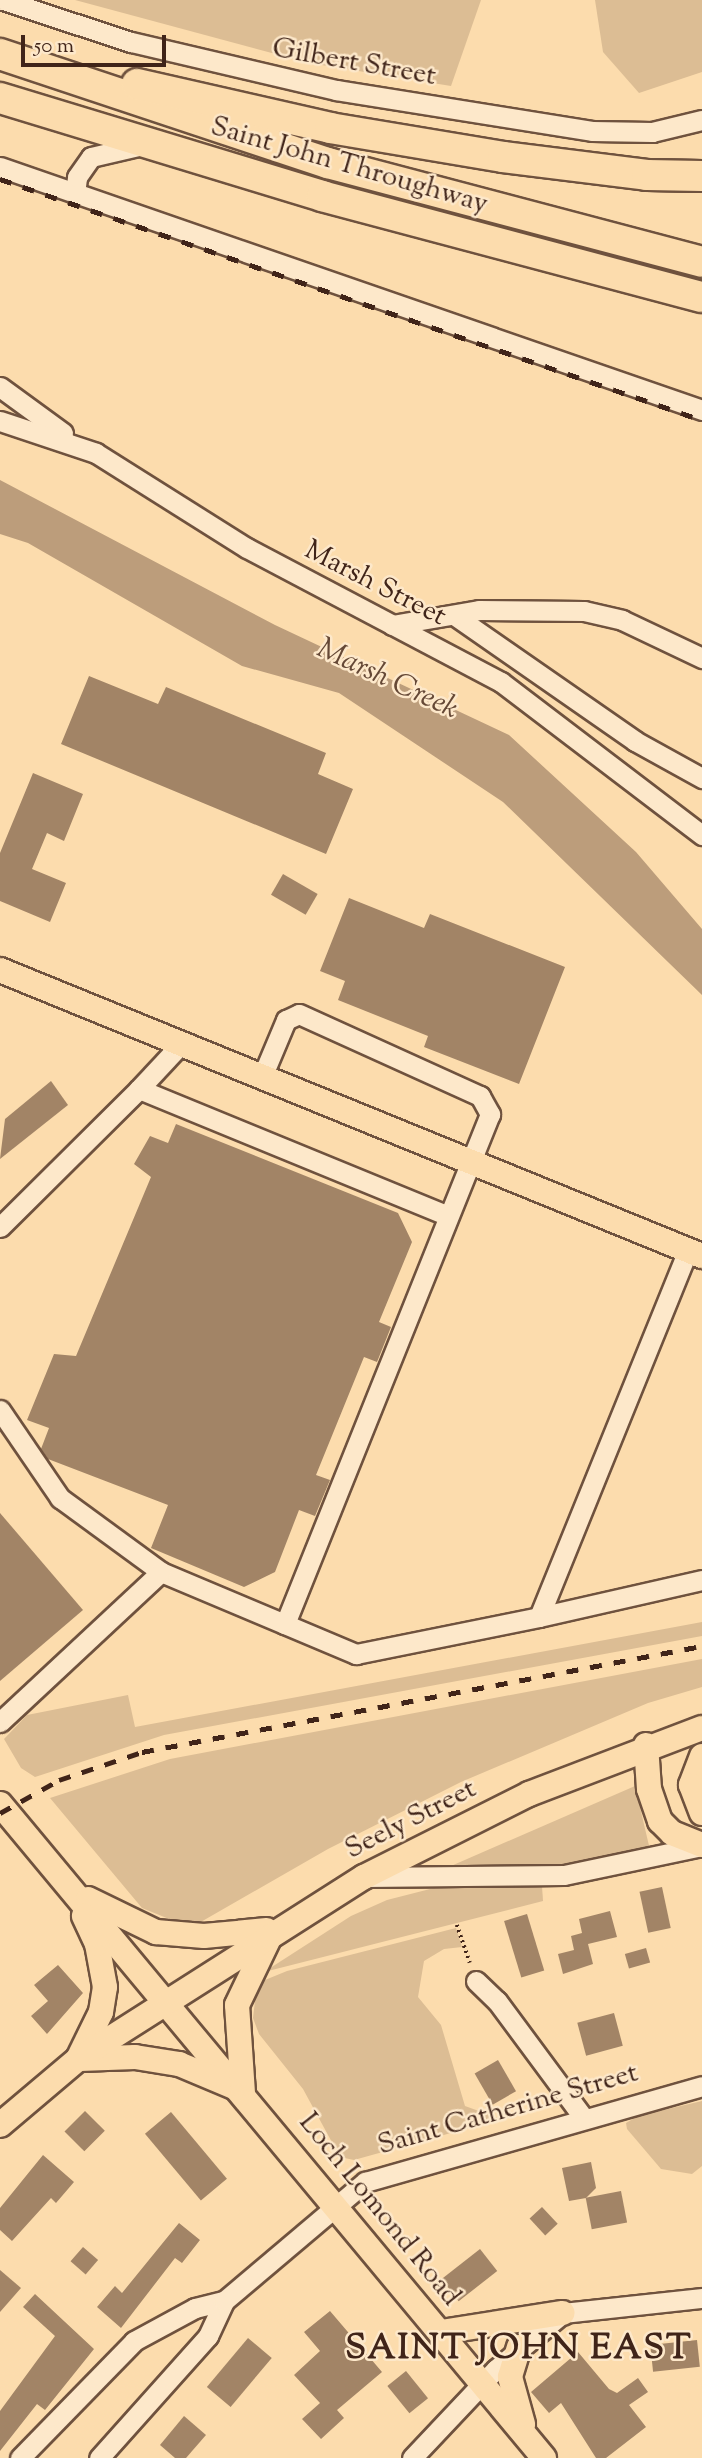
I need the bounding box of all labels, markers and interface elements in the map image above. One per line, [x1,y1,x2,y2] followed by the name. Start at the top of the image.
[24,21,170,65] scale bar
[34,32,74,62] text: 50 m
[270,32,438,94] street label: Gilbert Street
[207,110,491,222] street label: Saint John Throughway
[299,534,451,634] street label: Marsh Street
[311,632,463,728] water label: Marsh Creek
[340,1773,482,1867] street label: Seely Street
[374,2057,642,2163] street label: Saint Catherine Street
[291,2107,467,2313] street label: Loch Lomond Road
[347,2329,691,2371] district label: SAINT JOHN EAST

